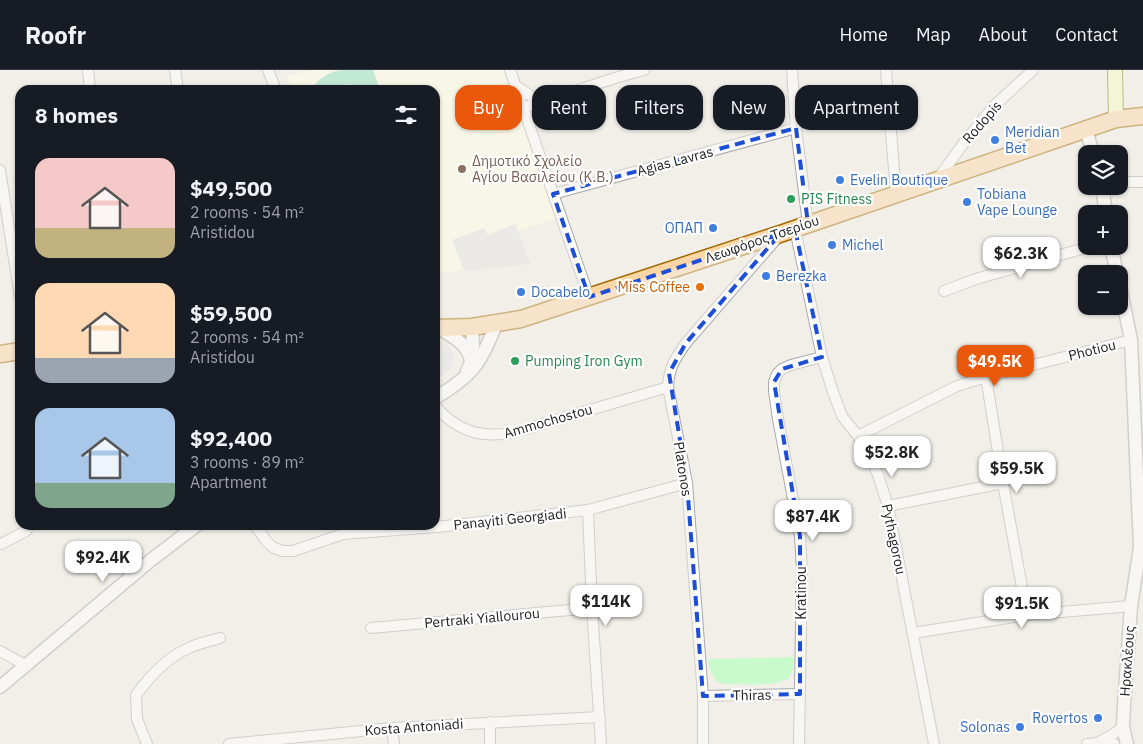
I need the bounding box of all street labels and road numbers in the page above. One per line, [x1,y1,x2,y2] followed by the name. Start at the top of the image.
[958,97,1006,147] street label: Rodopis
[635,142,715,180] street label: Agias Lavras
[702,211,822,267] street label: Λεωφόρος Τσερίου
[1066,335,1118,365] street label: Photiou
[502,400,594,442] street label: Ammochostou
[670,440,696,498] street label: Platonos
[878,502,910,576] street label: Pythagorou
[453,504,567,534] street label: Panayiti Georgiadi
[792,566,810,620] street label: Kratinou
[423,604,541,632] street label: Pertraki Yiallourou
[1116,625,1138,697] street label: Ηρακλέους
[732,686,772,704] street label: Thiras
[364,715,464,739] street label: Kosta Antoniadi

